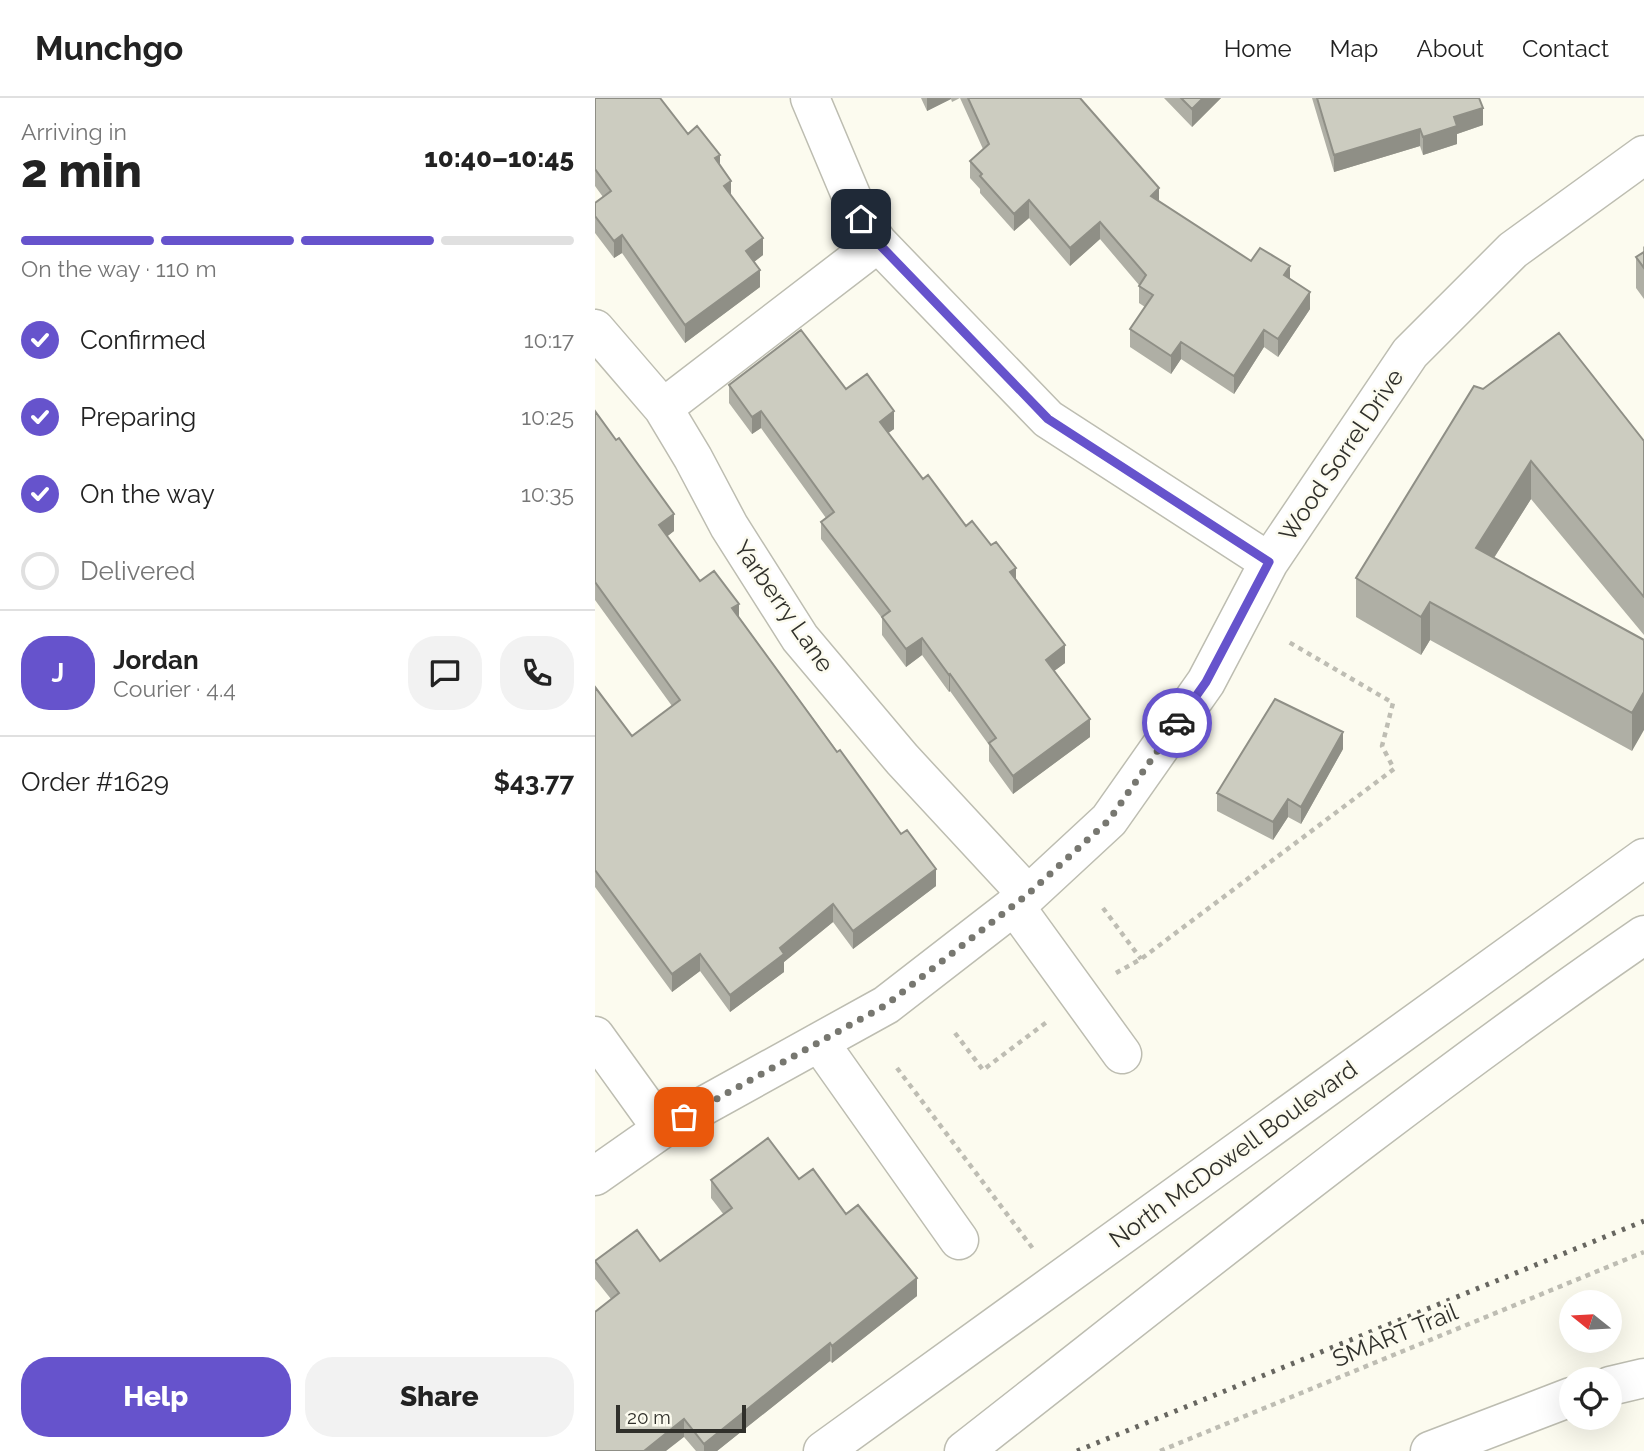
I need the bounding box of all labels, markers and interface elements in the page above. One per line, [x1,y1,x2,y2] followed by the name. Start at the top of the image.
[35,29,183,68] text: Munchgo
[1224,34,1292,63] text: Home
[1330,34,1378,63] text: Map
[1416,34,1484,63] text: About
[1522,34,1609,63] text: Contact
[21,118,127,145] text: Arriving in
[424,143,574,173] text: 10:40–10:45
[21,144,142,198] text: 2 min
[831,189,891,249] pin
[842,200,880,238] icon: home
[21,255,217,282] text: On the way · 110 m
[21,321,59,359] icon: check
[80,325,206,355] text: Confirmed
[524,326,574,353] text: 10:17
[1273,363,1409,547] street label: Wood Sorrel Drive
[21,398,59,436] icon: check
[80,402,196,432] text: Preparing
[521,403,574,430] text: 10:25
[21,475,59,513] icon: check
[80,479,215,509] text: On the way
[521,480,574,507] text: 10:35
[728,534,840,678] street label: Yarberry Lane
[80,556,195,586] text: Delivered
[408,636,482,710] button: chat
[500,636,574,710] button: phone
[113,645,199,675] text: Jordan
[52,658,64,688] text: J
[113,675,236,702] text: Courier · 4.4
[1142,688,1212,758] courier
[1158,704,1196,742] icon: car
[21,767,169,797] text: Order #1629
[493,767,574,797] text: $43.77
[1103,1054,1363,1254] street label: North McDowell Boulevard
[654,1087,714,1147] pin
[665,1098,703,1136] icon: bag
[1559,1290,1622,1353] north arrow
[1559,1290,1622,1430] map controls
[1328,1297,1462,1373] street label: SMART Trail
[21,1357,291,1437] button: Help
[305,1357,574,1437] button: Share
[1559,1367,1622,1430] button: locate
[616,1402,745,1434] scale bar
[627,1406,671,1428] text: 20 m

